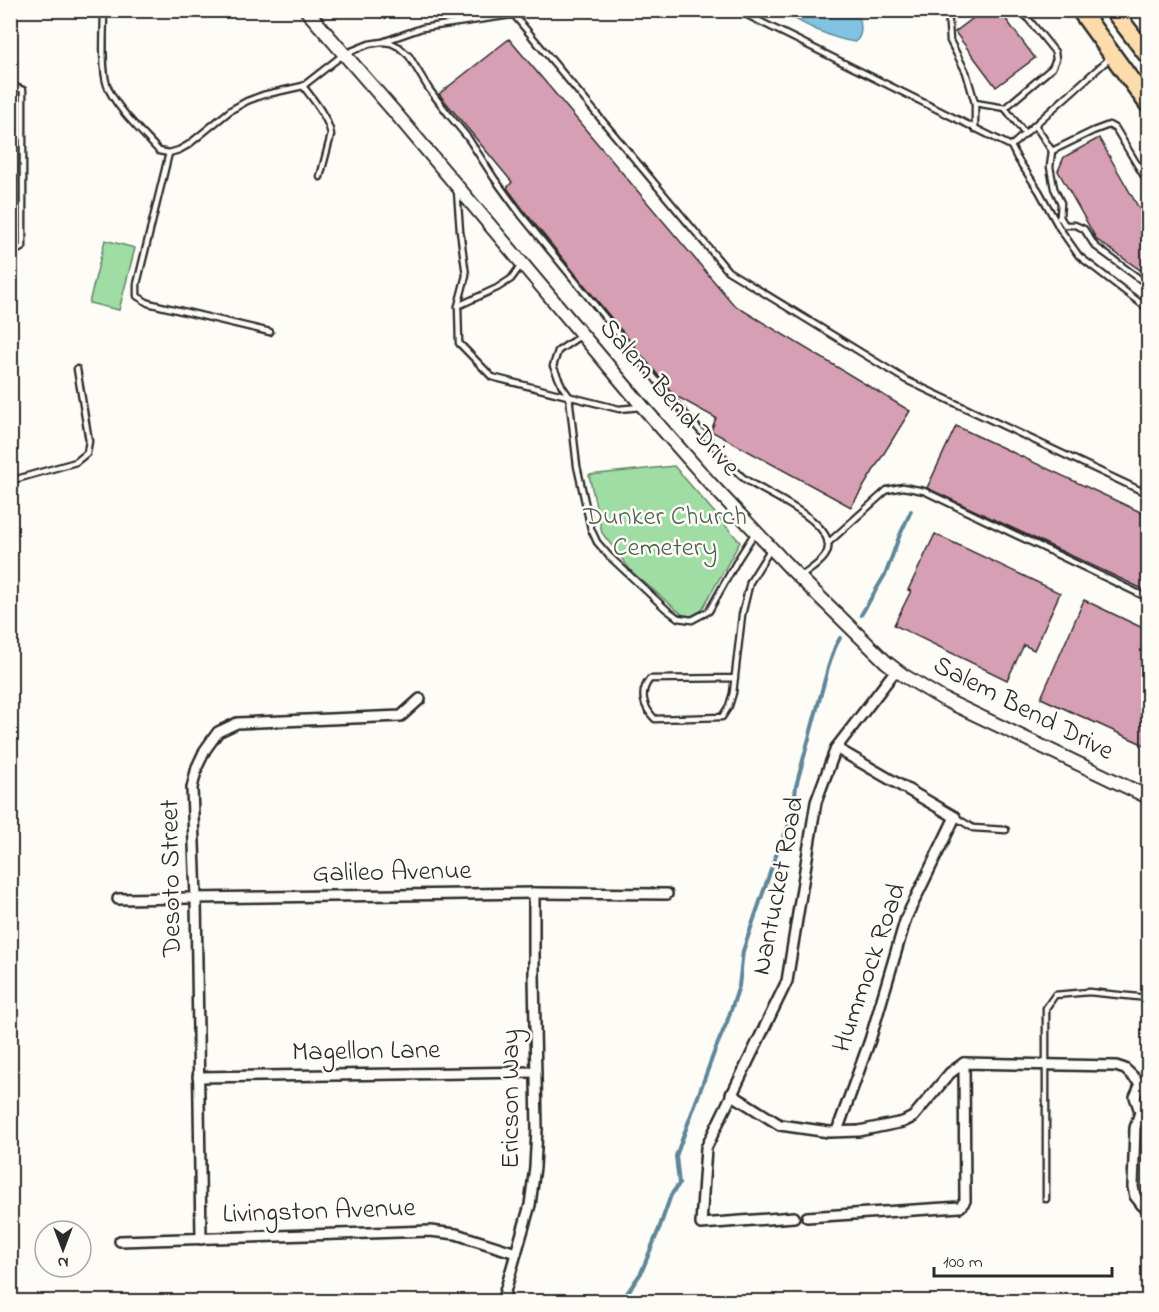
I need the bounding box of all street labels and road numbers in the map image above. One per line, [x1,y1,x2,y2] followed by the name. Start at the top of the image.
[589,310,749,486] street label: Salem Bend Drive
[926,647,1121,772] street label: Salem Bend Drive
[743,793,815,979] street label: Nantucket Road
[151,799,193,958] street label: Desoto Street
[312,852,473,894] street label: Galileo Avenue
[823,878,917,1058] street label: Hummock Road
[492,1029,531,1169] street label: Ericson Way
[291,1031,441,1073] street label: Magellon Lane
[222,1189,417,1235] street label: Livingston Avenue

